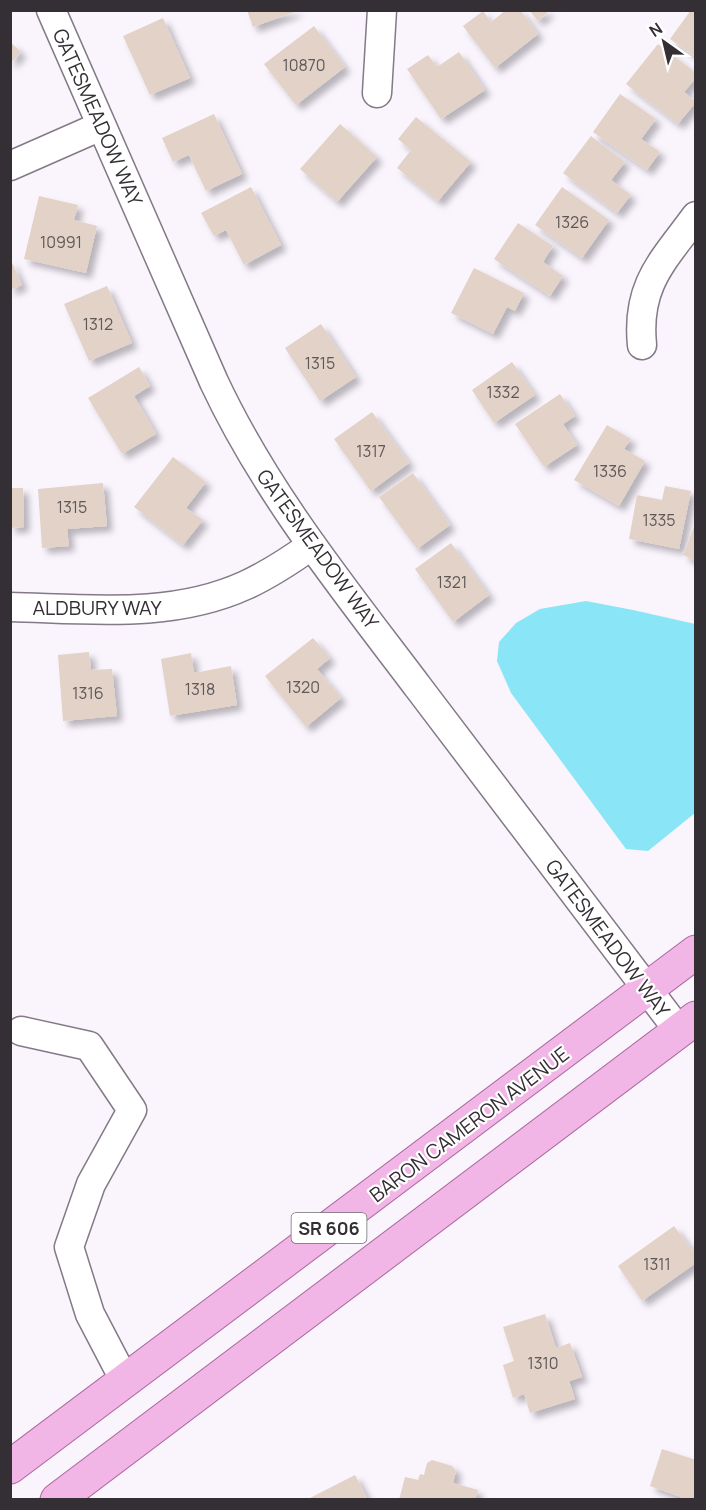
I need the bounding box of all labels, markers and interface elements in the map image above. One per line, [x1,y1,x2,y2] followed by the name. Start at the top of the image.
[634,12,694,72] north arrow
[645,17,667,42] text: N
[47,24,150,211] street label: GATESMEADOW WAY
[282,54,326,76] house number: 10870
[555,211,589,233] house number: 1326
[40,231,82,253] house number: 10991
[83,313,113,335] house number: 1312
[305,352,335,374] house number: 1315
[486,381,520,403] house number: 1332
[356,440,386,462] house number: 1317
[593,460,627,482] house number: 1336
[251,464,386,635] street label: GATESMEADOW WAY
[57,496,87,518] house number: 1315
[642,509,676,531] house number: 1335
[437,571,467,593] house number: 1321
[32,594,162,621] street label: ALDBURY WAY
[286,676,320,698] house number: 1320
[185,678,215,700] house number: 1318
[72,682,104,704] house number: 1316
[540,854,677,1023] street label: GATESMEADOW WAY
[364,1040,574,1208] street label: BARON CAMERON AVENUE
[292,1213,366,1243] road number: SR 606
[643,1253,671,1275] house number: 1311
[527,1352,559,1374] house number: 1310

